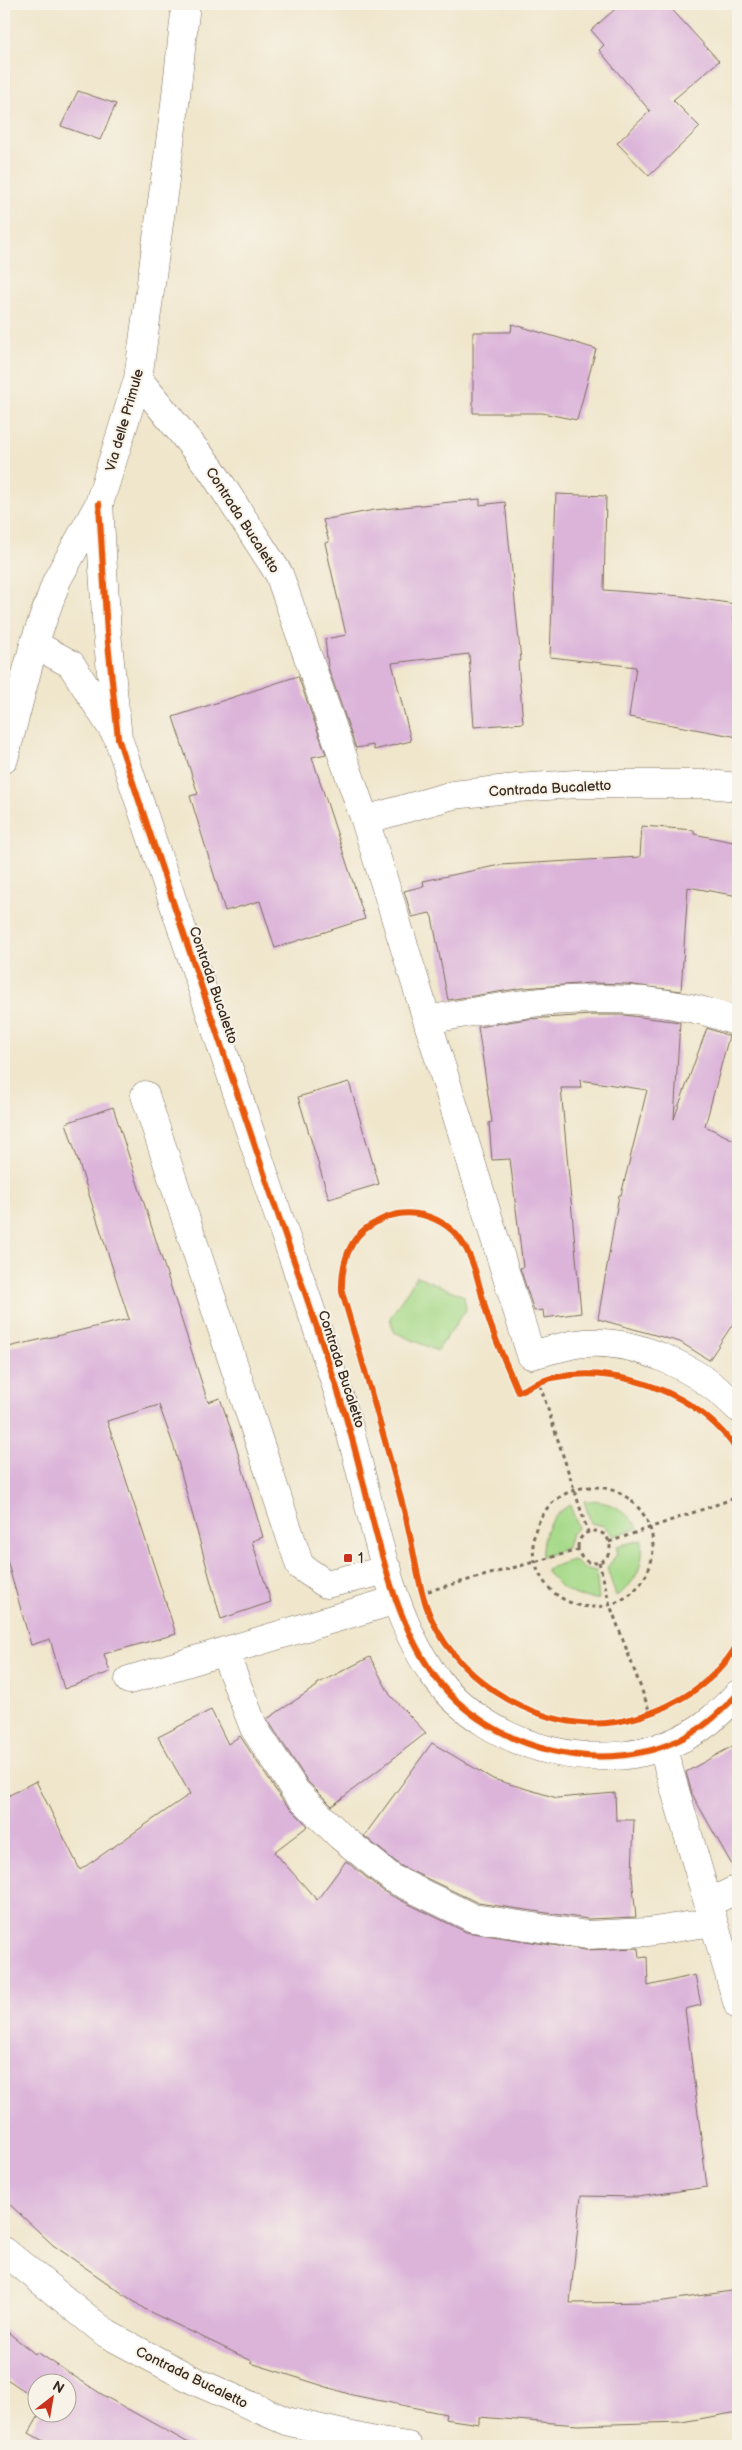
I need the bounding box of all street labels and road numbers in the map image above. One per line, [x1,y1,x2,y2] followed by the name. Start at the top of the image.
[102,367,147,473] street label: Via delle Primule
[202,464,283,576] street label: Contrada Bucaletto
[488,777,612,800] street label: Contrada Bucaletto
[186,924,242,1046] street label: Contrada Bucaletto
[314,1308,369,1430] street label: Contrada Bucaletto
[133,2343,251,2412] street label: Contrada Bucaletto

